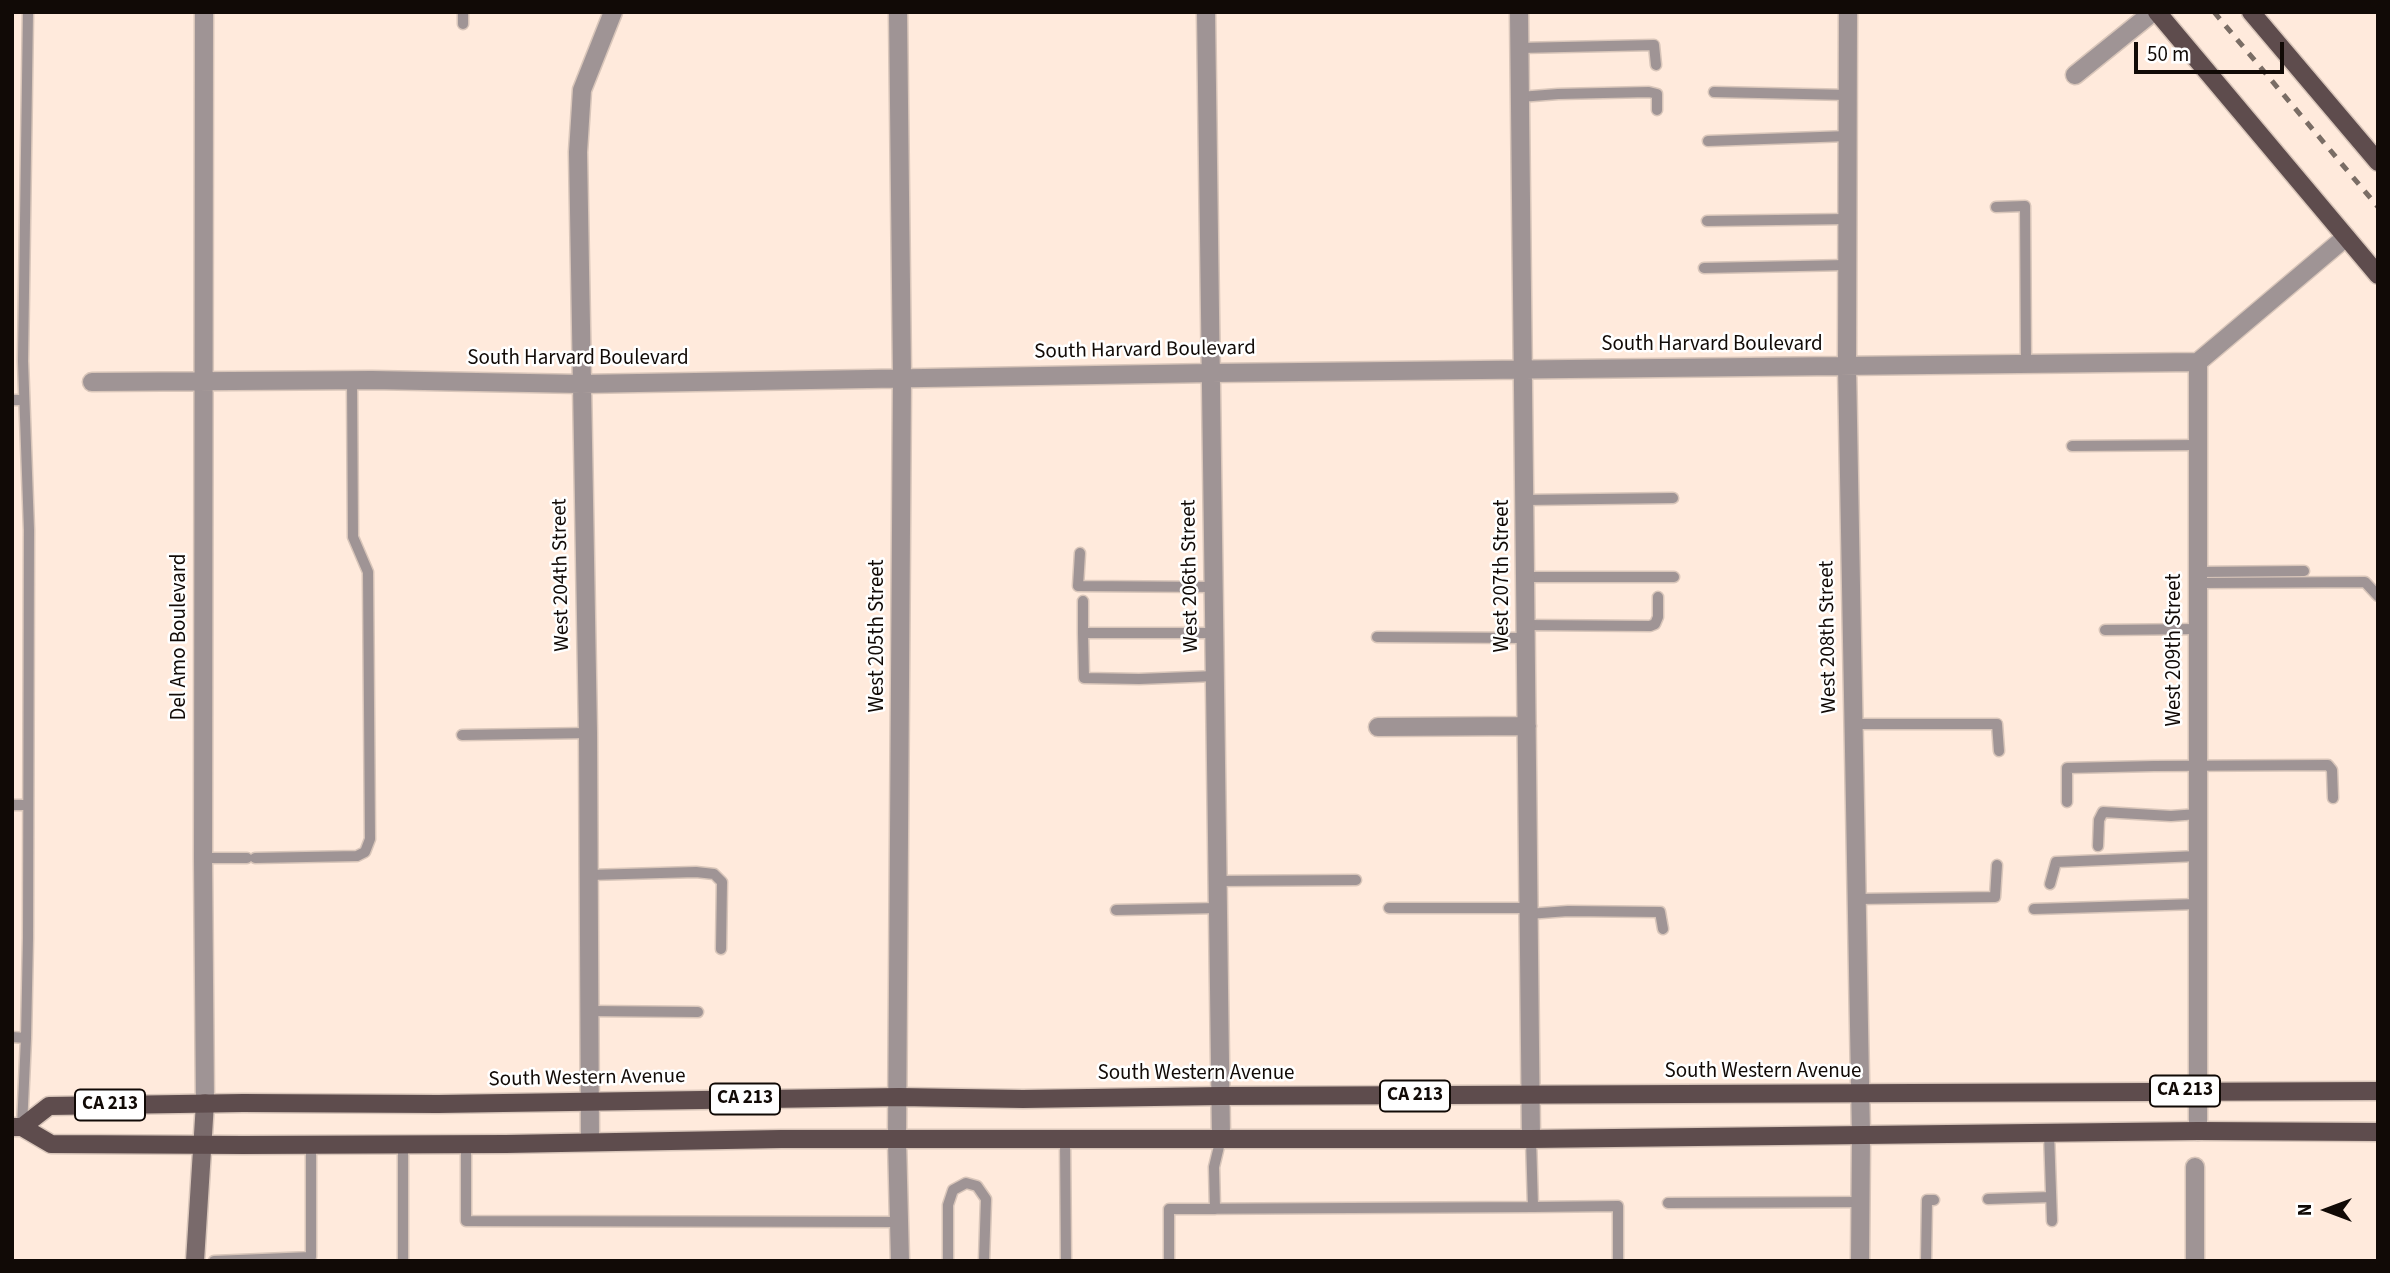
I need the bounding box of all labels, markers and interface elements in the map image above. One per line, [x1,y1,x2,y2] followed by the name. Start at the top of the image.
[2138,28,2288,72] scale bar
[2147,39,2189,69] text: 50 m
[1601,332,1823,358] street label: South Harvard Boulevard
[1034,336,1256,366] street label: South Harvard Boulevard
[467,346,689,372] street label: South Harvard Boulevard
[548,498,576,652] street label: West 204th Street
[1177,499,1205,653] street label: West 206th Street
[1490,499,1516,653] street label: West 207th Street
[167,553,193,721] street label: Del Amo Boulevard
[865,559,891,713] street label: West 205th Street
[1815,560,1843,714] street label: West 208th Street
[2162,573,2188,727] street label: West 209th Street
[1665,1059,1861,1085] street label: South Western Avenue
[1098,1061,1294,1087] street label: South Western Avenue
[488,1065,686,1093] street label: South Western Avenue
[2150,1076,2220,1106] road number: CA 213
[1380,1080,1450,1112] road number: CA 213
[710,1084,780,1114] road number: CA 213
[75,1090,145,1120] road number: CA 213
[2292,1175,2362,1245] north arrow
[2292,1204,2319,1216] text: N

